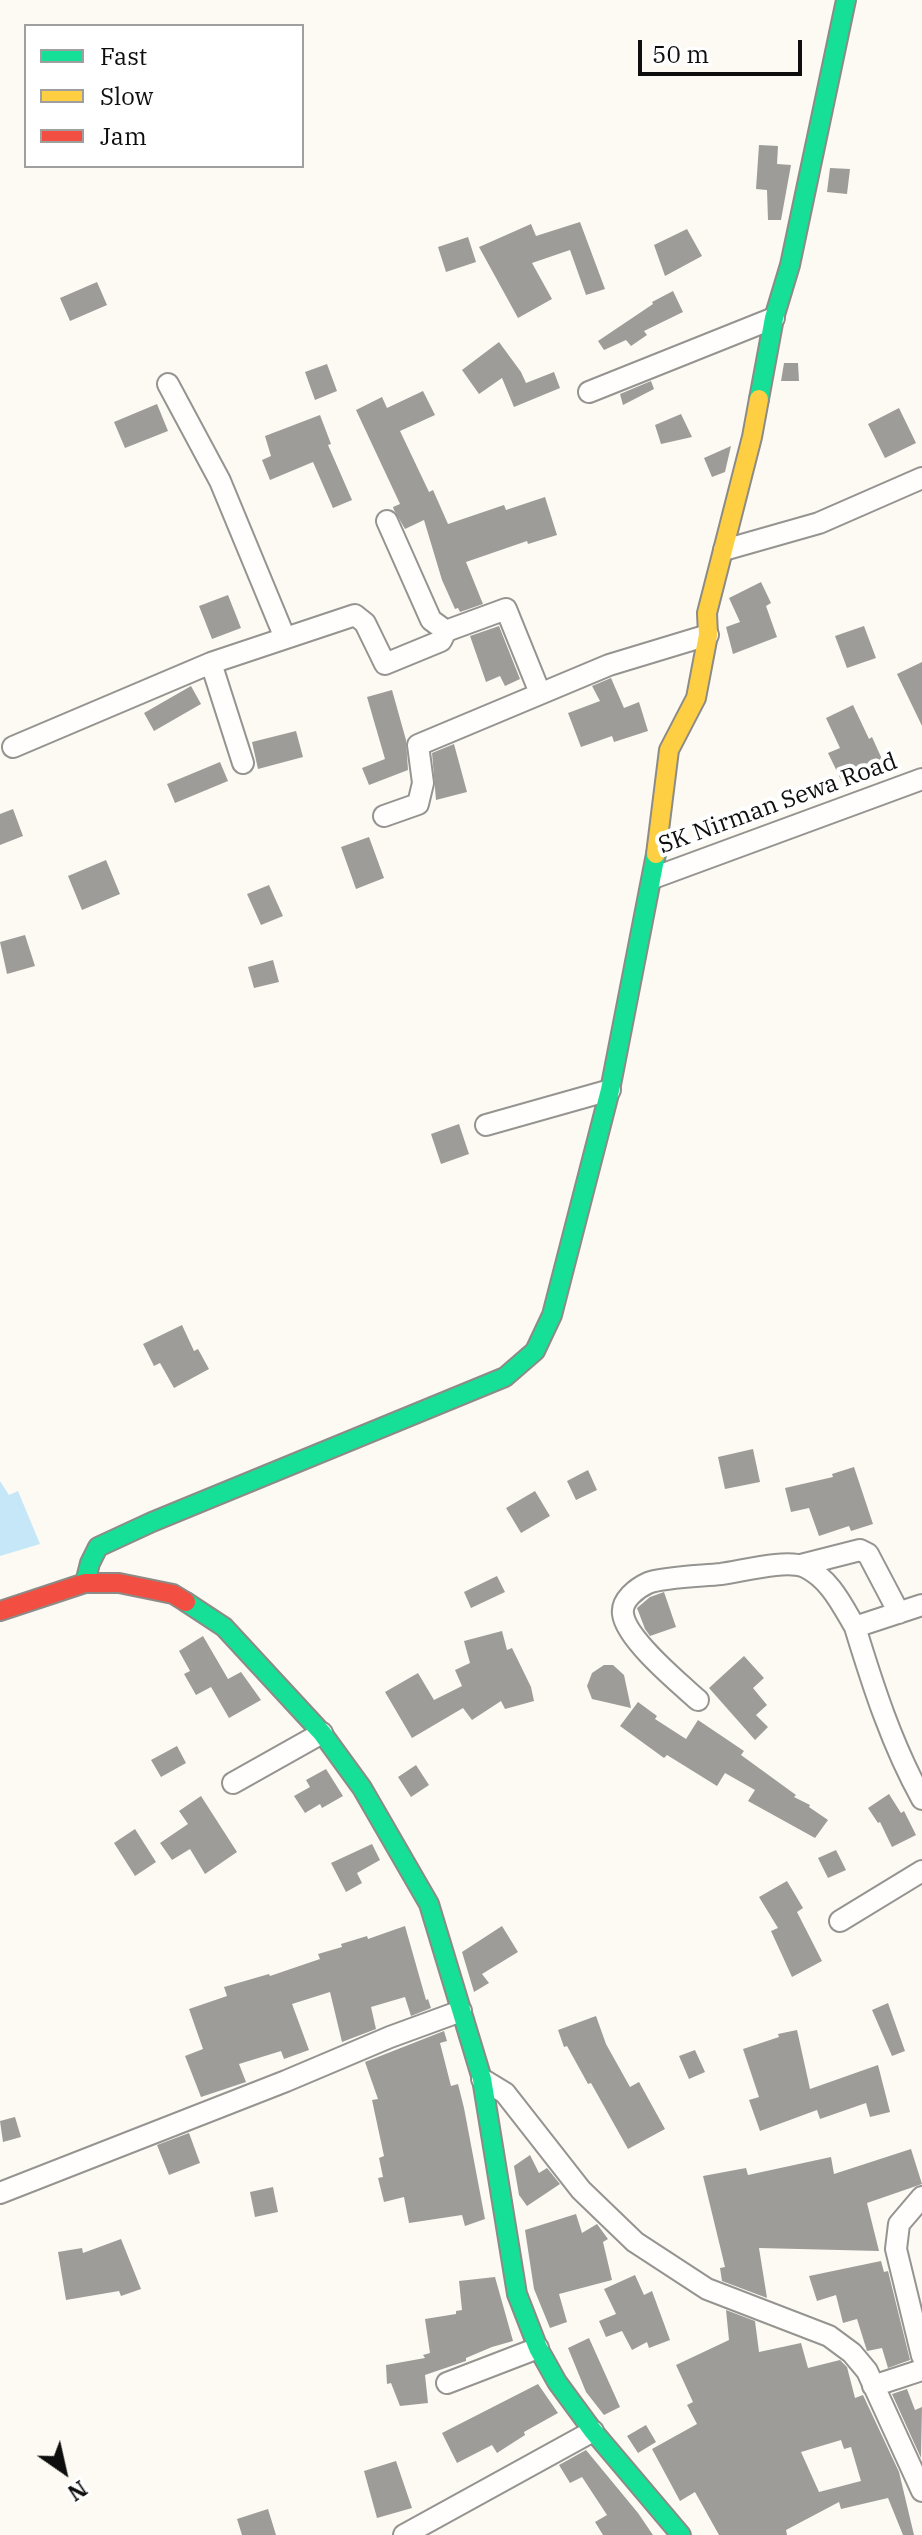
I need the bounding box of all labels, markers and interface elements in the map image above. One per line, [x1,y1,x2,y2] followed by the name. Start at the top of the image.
[24,24,304,168] legend
[642,24,806,74] scale bar
[652,38,709,70] text: 50 m
[100,40,147,72] text: Fast
[100,80,153,112] text: Slow
[100,120,147,152] text: Jam
[655,747,901,861] street label: SK Nirman Sewa Road
[24,2431,104,2511] north arrow
[62,2474,93,2508] text: N

